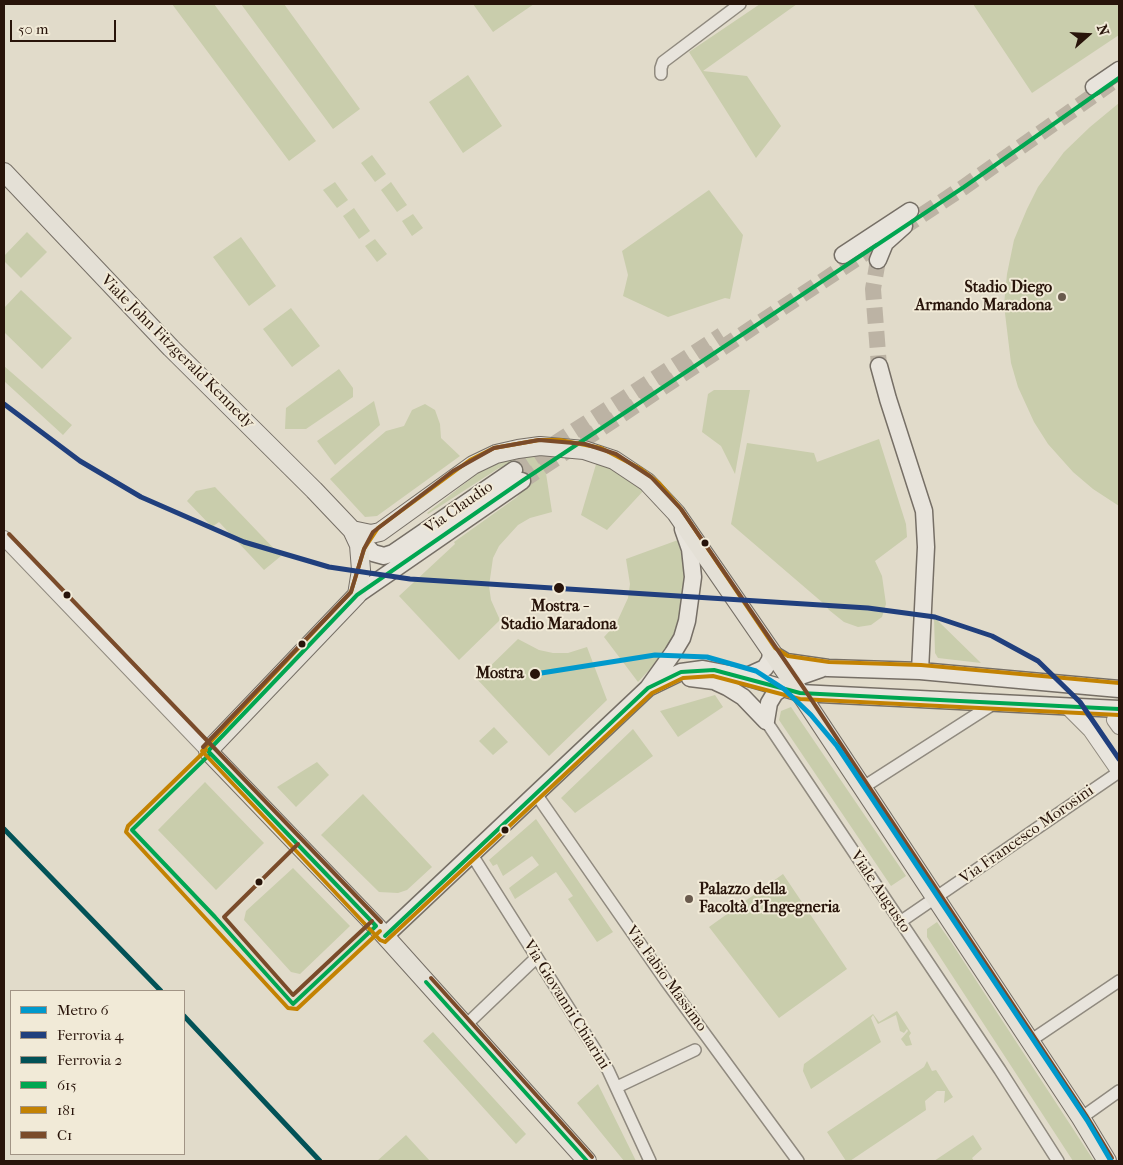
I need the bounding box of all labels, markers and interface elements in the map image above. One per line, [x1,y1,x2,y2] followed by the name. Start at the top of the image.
[12,10,119,42] scale bar
[1063,10,1113,60] north arrow
[18,20,48,38] text: 50 m
[1093,22,1112,38] text: N
[96,271,258,433] street label: Viale John Fitzgerald Kennedy
[915,278,1052,316] place label: Stadio Diego Armando Maradona
[1056,291,1068,303] marker: Stadio Diego Armando Maradona
[421,478,497,538] street label: Via Claudio
[700,538,710,548] unlabelled marker
[552,581,566,595] marker: Mostra - Stadio Maradona
[62,590,72,600] unlabelled marker
[501,597,617,635] place label: Mostra - Stadio Maradona
[297,639,307,649] unlabelled marker
[476,664,524,684] place label: Mostra
[528,667,542,681] marker: Mostra
[956,781,1098,889] street label: Via Francesco Morosini
[500,825,510,835] unlabelled marker
[845,847,915,937] street label: Viale Augusto
[254,877,264,887] unlabelled marker
[699,880,840,918] place label: Palazzo della Facoltà d'Ingegneria
[683,893,695,905] marker: Palazzo della Facoltà d'Ingegneria
[621,922,711,1036] street label: Via Fabio Massimo
[518,937,614,1073] street label: Via Giovanni Chiarini
[10,990,185,1155] legend
[57,1001,109,1019] text: Metro 6
[57,1026,123,1044] text: Ferrovia 4
[57,1051,122,1069] text: Ferrovia 2
[57,1076,77,1094] text: 615
[57,1101,75,1119] text: 181
[57,1126,72,1144] text: C1

